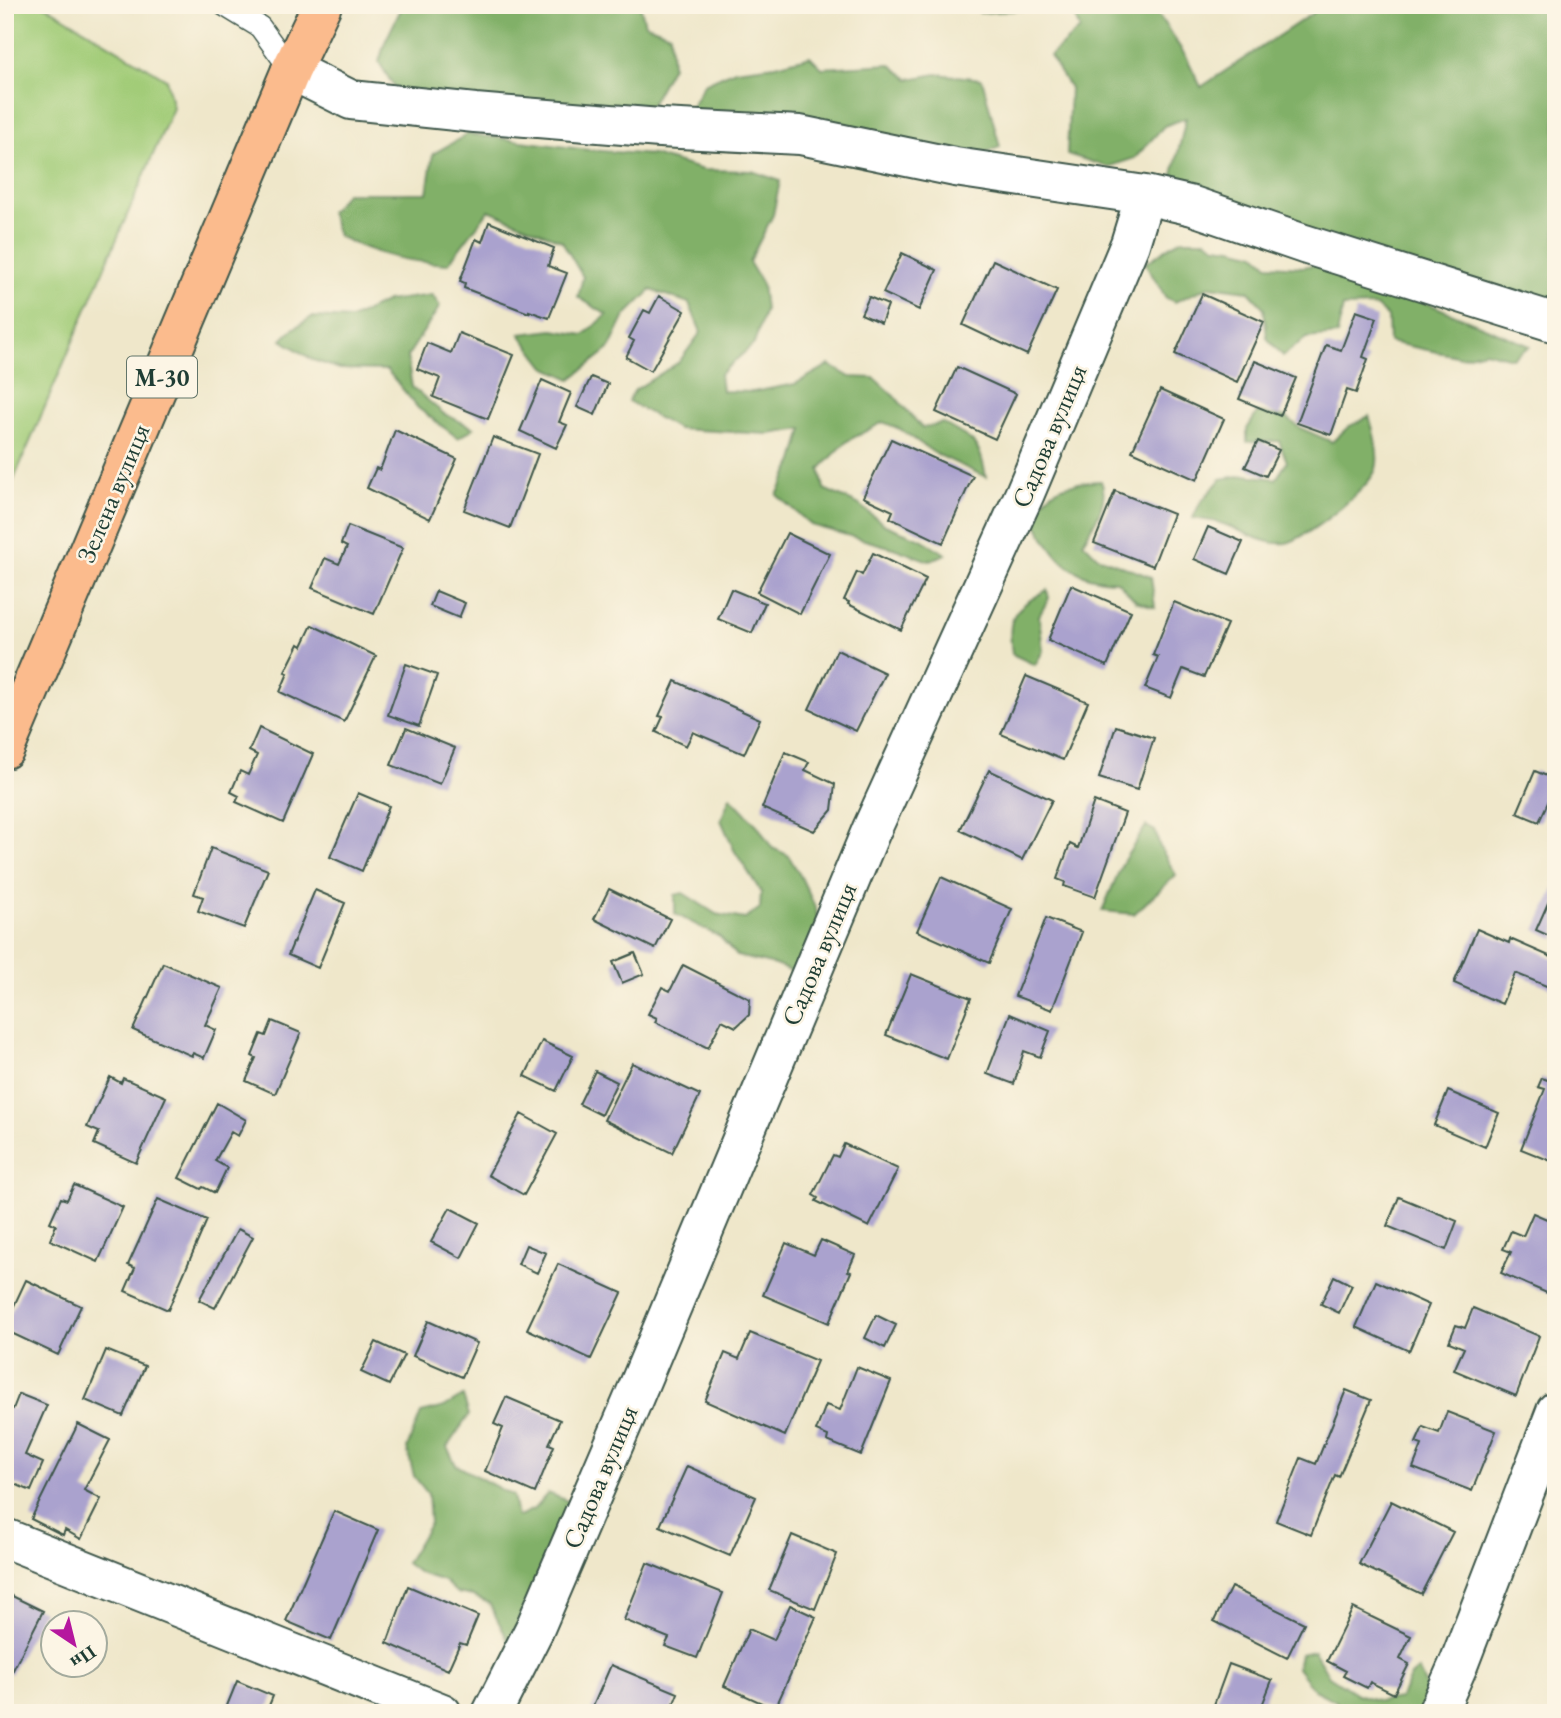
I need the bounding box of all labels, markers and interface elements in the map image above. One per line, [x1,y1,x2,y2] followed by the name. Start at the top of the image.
[127,356,197,398] road number: М-30
[1004,359,1094,513] street label: Садова вулиця
[68,418,158,568] street label: Зелена вулиця
[774,877,864,1031] street label: Садова вулиця
[555,1400,645,1554] street label: Садова вулиця
[38,1610,108,1680] north arrow
[66,1640,101,1675] text: Пн

